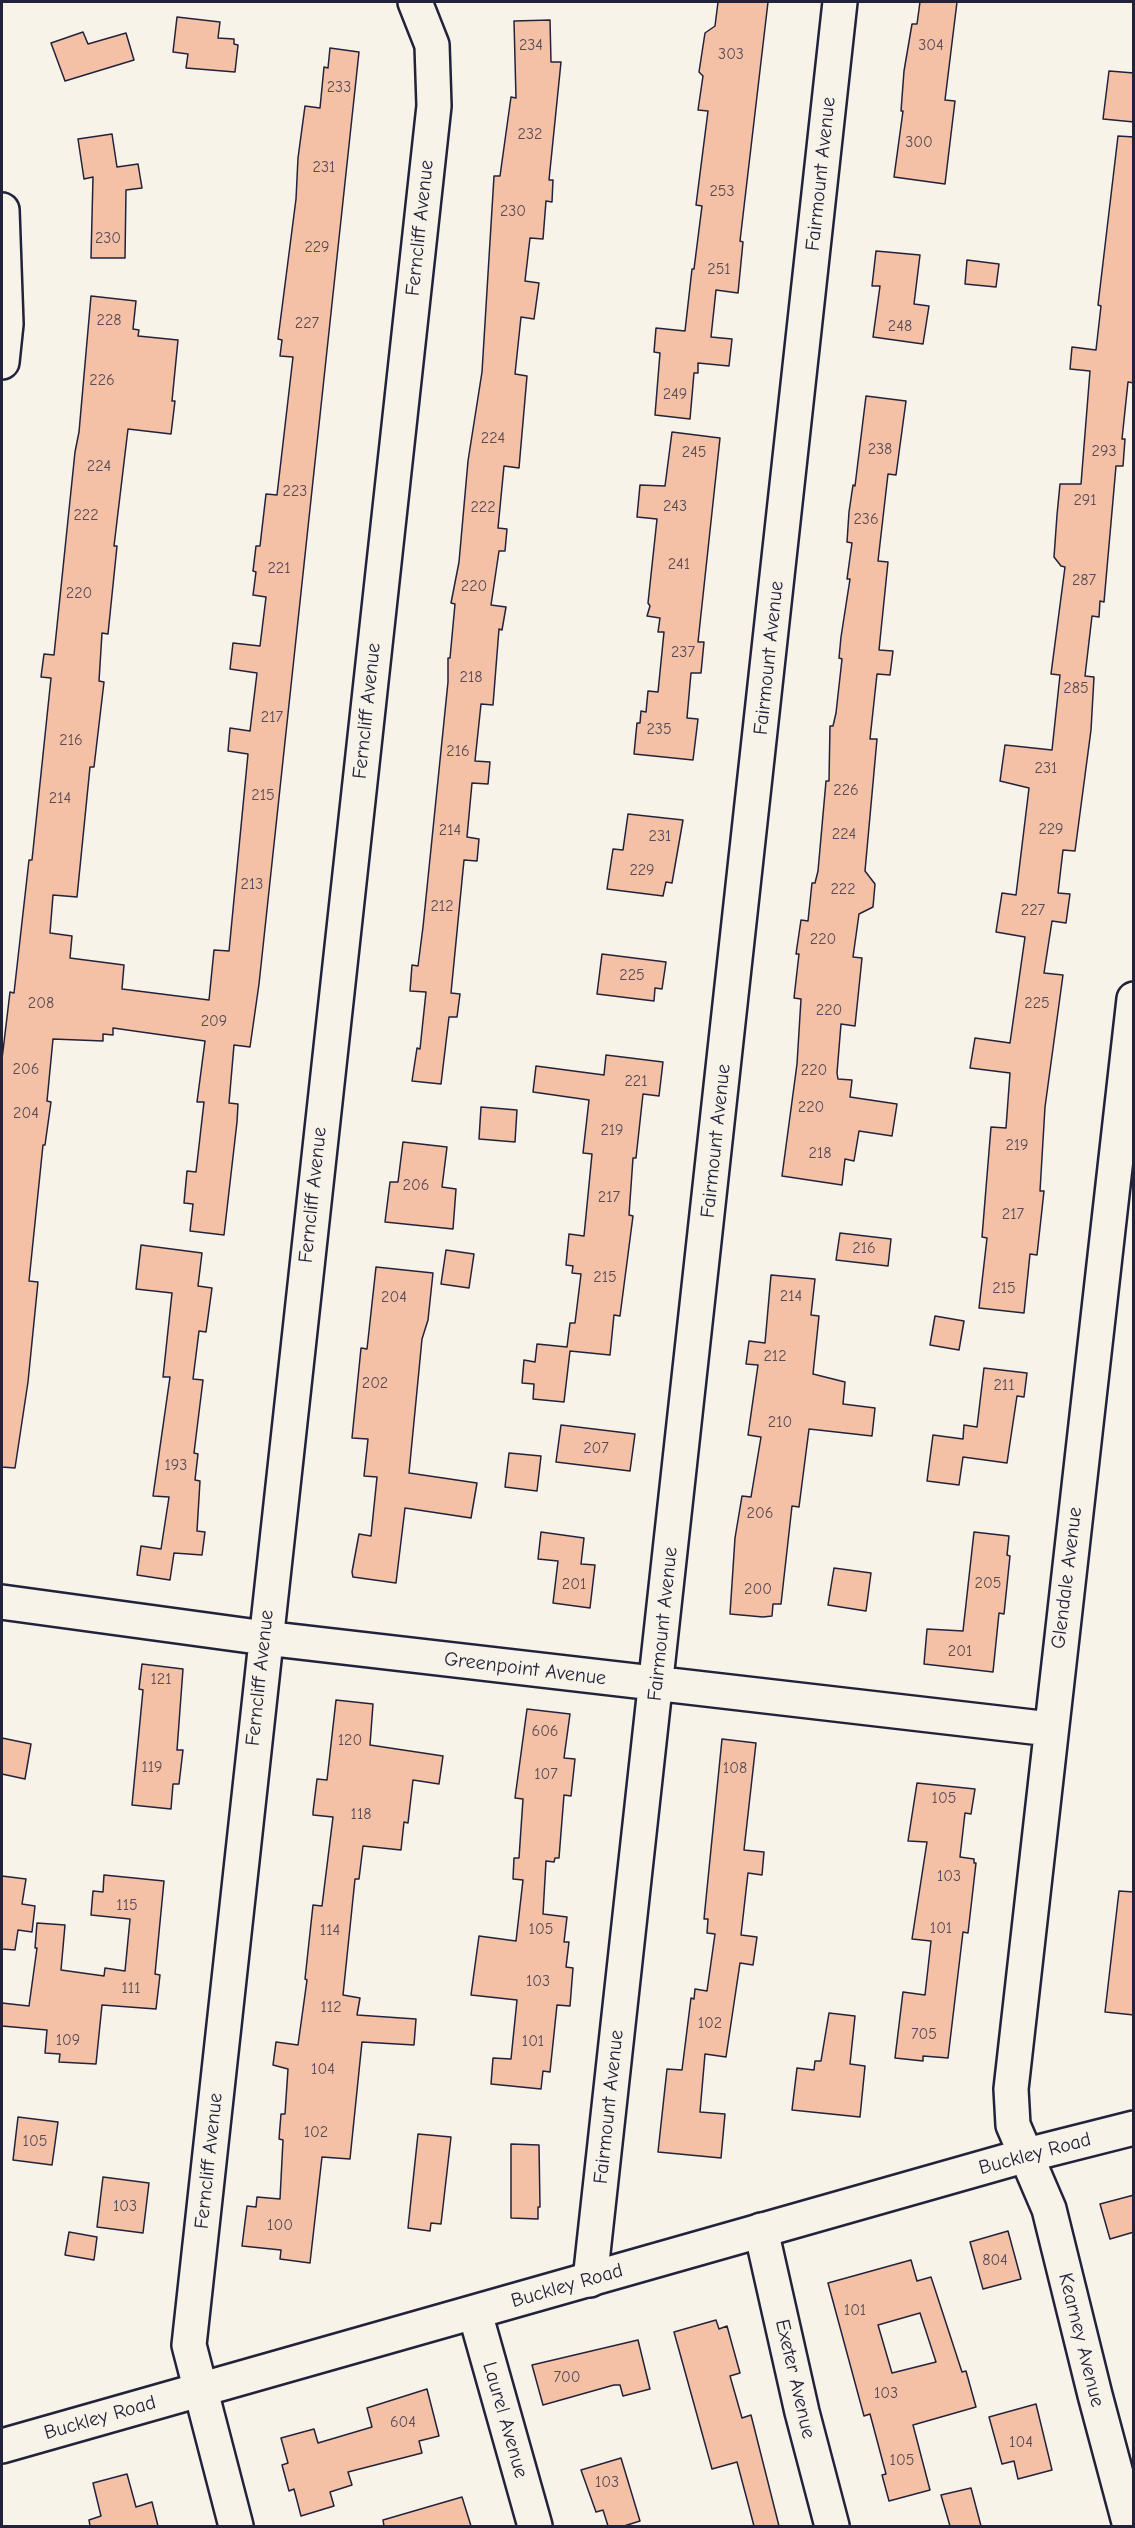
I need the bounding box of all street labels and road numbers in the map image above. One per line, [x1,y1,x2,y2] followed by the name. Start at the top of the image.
[801,96,841,252] street label: Fairmount Avenue
[401,159,439,297] street label: Ferncliff Avenue
[749,580,789,736] street label: Fairmount Avenue
[348,642,386,780] street label: Ferncliff Avenue
[696,1063,736,1219] street label: Fairmount Avenue
[294,1126,332,1264] street label: Ferncliff Avenue
[1046,1506,1088,1650] street label: Glendale Avenue
[643,1546,683,1702] street label: Fairmount Avenue
[241,1609,279,1747] street label: Ferncliff Avenue
[443,1647,607,1691] street label: Greenpoint Avenue
[589,2029,629,2185] street label: Fairmount Avenue
[190,2092,228,2230] street label: Ferncliff Avenue
[976,2128,1094,2180] street label: Buckley Road
[508,2259,626,2313] street label: Buckley Road
[1053,2271,1109,2409] street label: Kearney Avenue
[770,2317,820,2441] street label: Exeter Avenue
[477,2359,533,2481] street label: Laurel Avenue
[41,2391,159,2445] street label: Buckley Road

